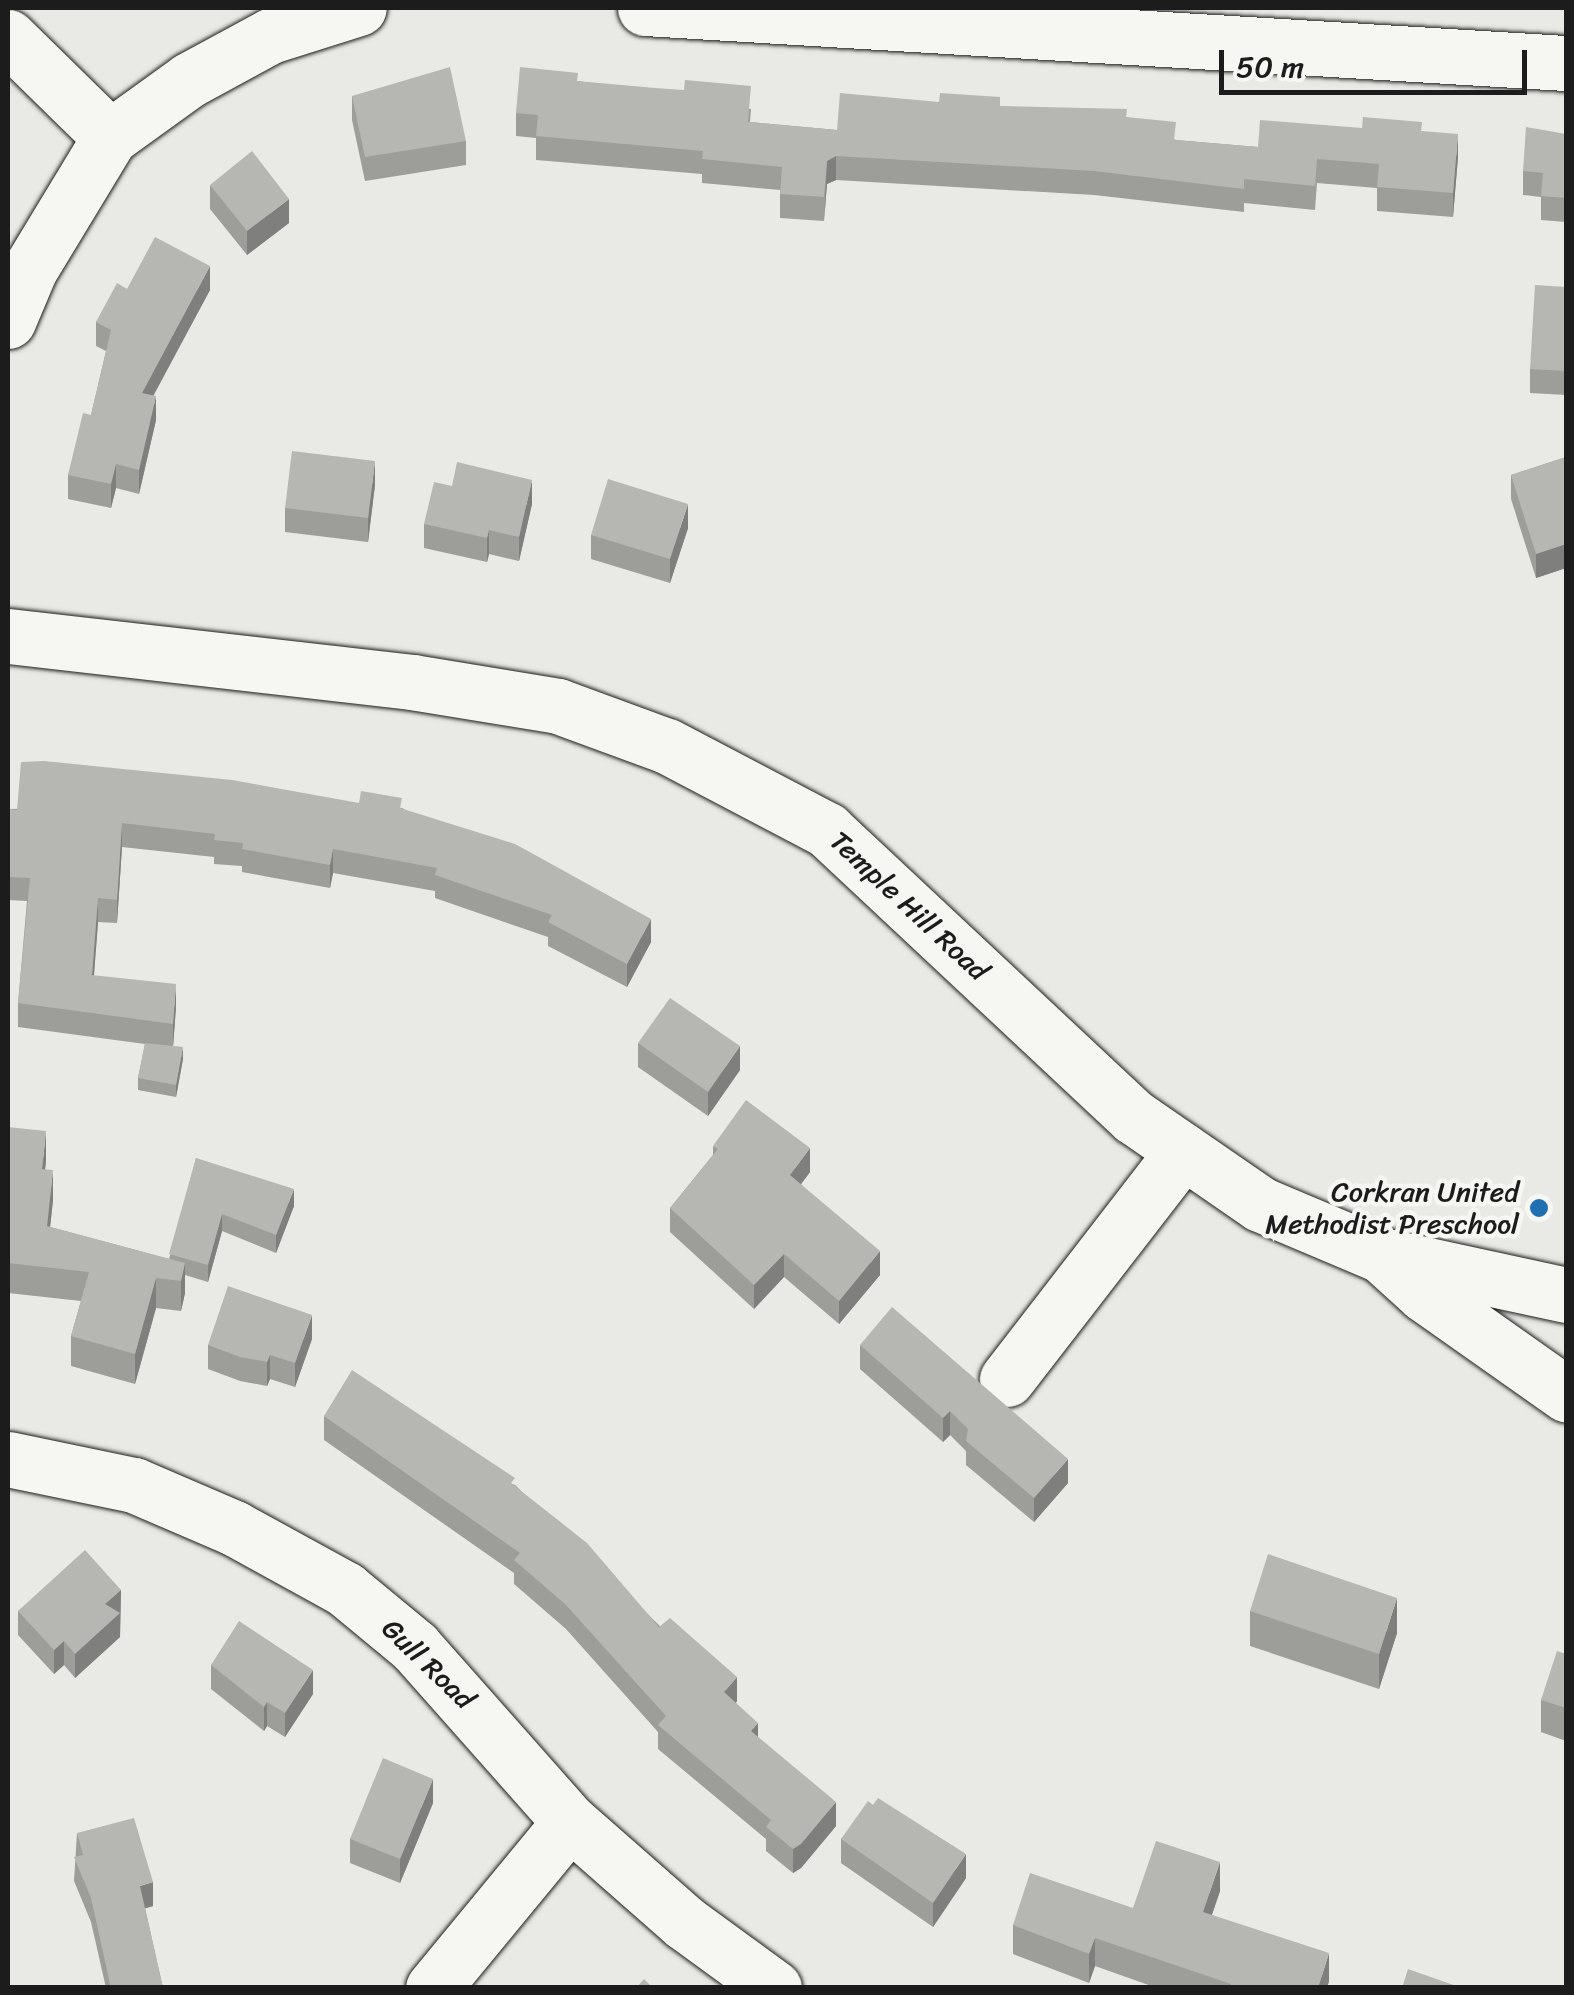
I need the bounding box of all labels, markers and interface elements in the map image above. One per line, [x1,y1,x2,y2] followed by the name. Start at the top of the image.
[1224,30,1532,92] scale bar
[1236,40,1304,94] text: 50 m
[823,824,995,988] street label: Temple Hill Road
[1265,1175,1519,1241] place label: Corkran United Methodist Preschool
[1528,1197,1550,1219] marker: Corkran United Methodist Preschool
[375,1612,481,1716] street label: Gull Road

